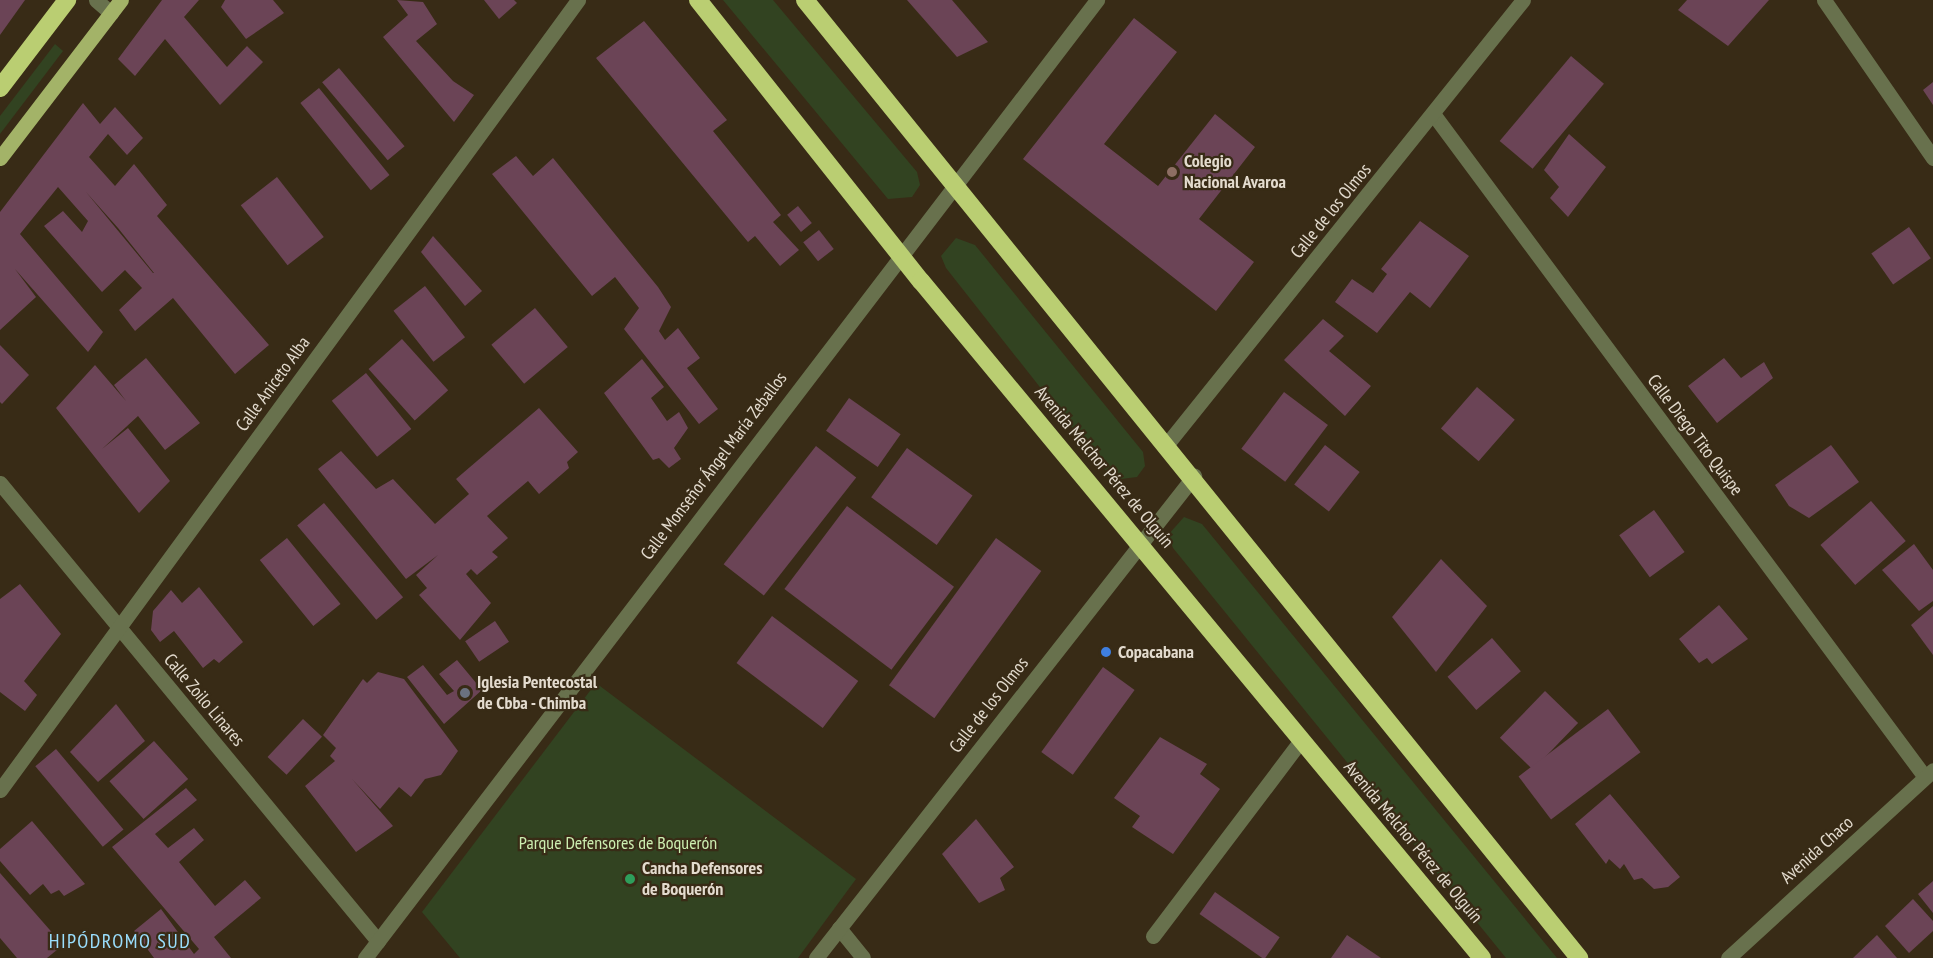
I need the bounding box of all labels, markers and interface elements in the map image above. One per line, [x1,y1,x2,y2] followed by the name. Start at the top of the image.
[1184,151,1287,194] place label: Colegio Nacional Avaroa
[1286,159,1376,263] street label: Calle de los Olmos
[1165,165,1179,179] marker: Colegio Nacional Avaroa
[231,332,315,436] street label: Calle Aniceto Alba
[636,368,792,564] street label: Calle Monseñor Ángel María Zeballos
[1642,370,1748,500] street label: Calle Diego Tito Quispe
[1030,382,1178,552] street label: Avenida Melchor Pérez de Olguín
[1118,641,1194,663] place label: Copacabana
[1099,645,1113,659] marker: Copacabana
[159,649,249,751] street label: Calle Zoilo Linares
[945,653,1033,757] street label: Calle de los Olmos
[477,672,597,714] place label: Iglesia Pentecostal de Cbba - Chimba
[458,686,472,700] marker: Iglesia Pentecostal de Cbba - Chimba
[1339,757,1487,927] street label: Avenida Melchor Pérez de Olguín
[1776,812,1858,888] street label: Avenida Chaco
[519,832,717,854] park label: Parque Defensores de Boquerón
[642,858,763,900] place label: Cancha Defensores de Boquerón
[623,872,637,886] marker: Cancha Defensores de Boquerón
[49,929,191,953] district label: HIPÓDROMO SUD

